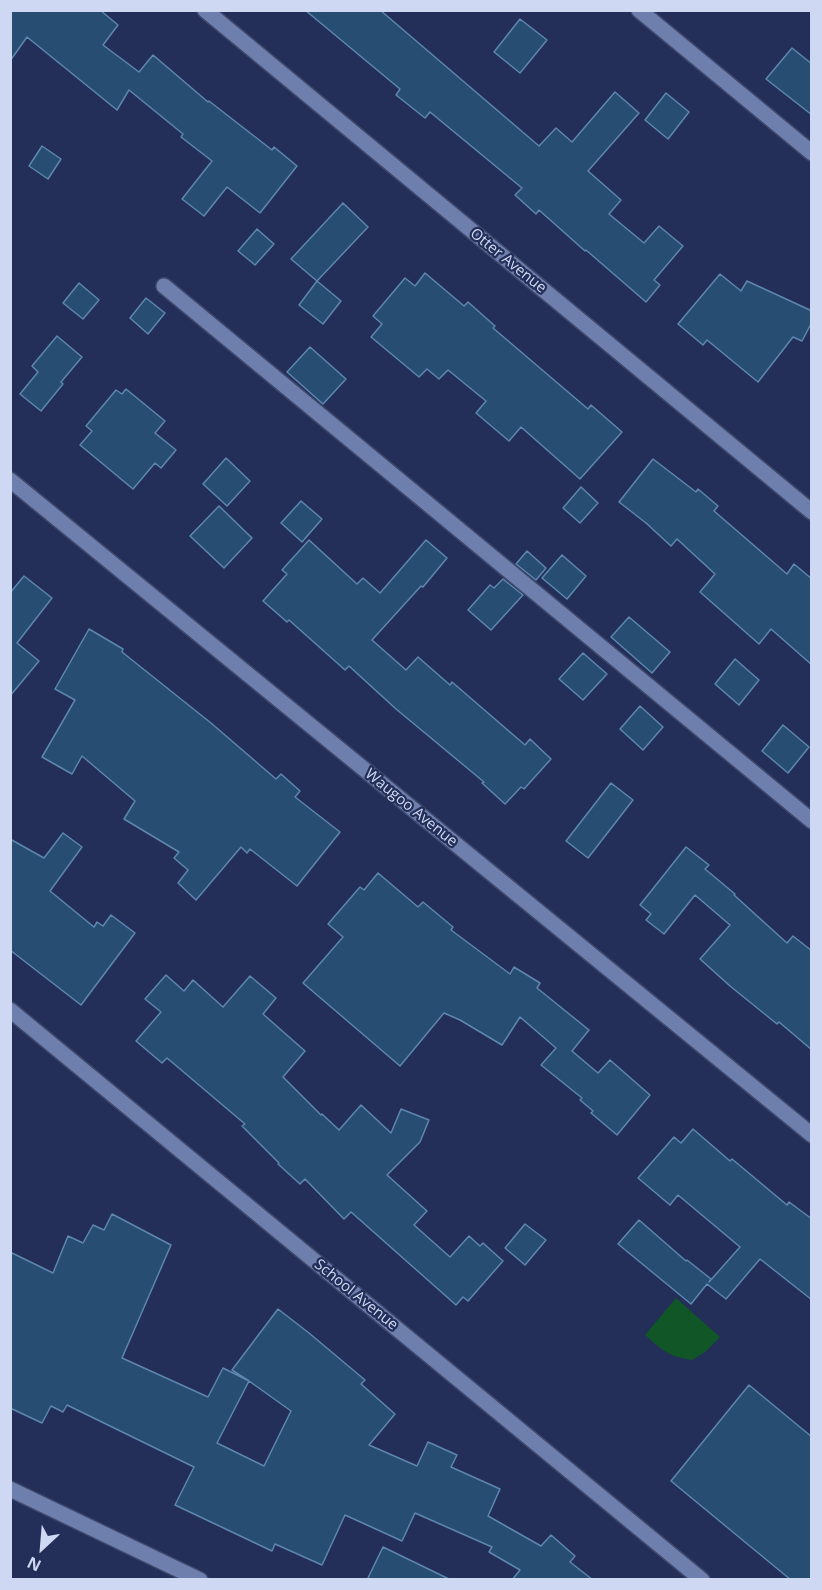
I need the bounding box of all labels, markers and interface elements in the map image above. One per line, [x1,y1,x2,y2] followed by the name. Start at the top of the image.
[466,225,550,297] street label: Otter Avenue
[361,765,461,851] street label: Waugoo Avenue
[310,1256,402,1334] street label: School Avenue
[12,1518,72,1578] north arrow
[23,1551,45,1577] text: N

